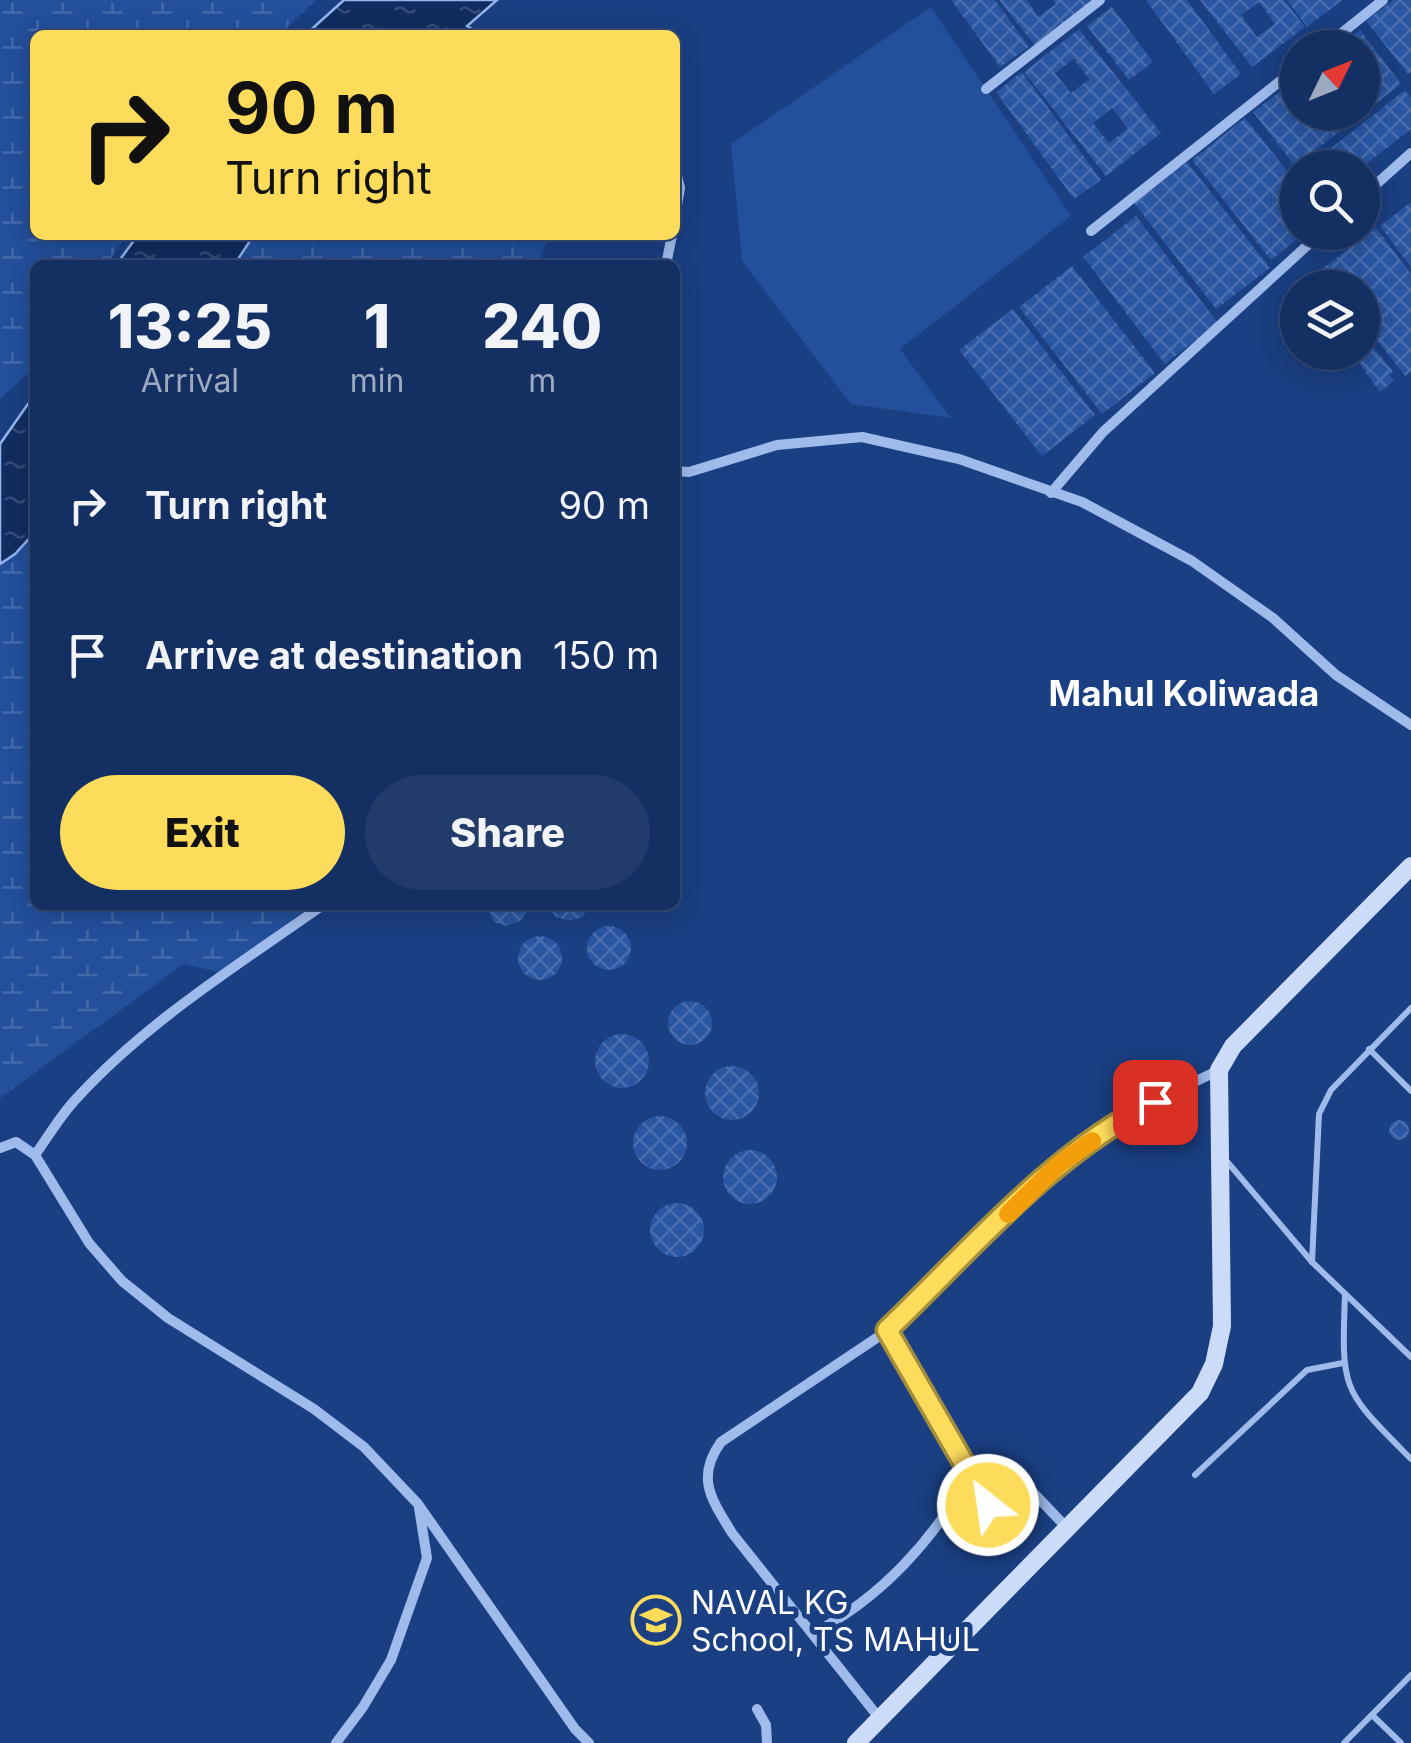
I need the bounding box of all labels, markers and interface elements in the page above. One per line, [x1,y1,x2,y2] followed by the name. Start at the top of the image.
[1280,30,1380,130] north arrow
[1280,30,1380,370] map controls
[225,65,398,150] text: 90 m
[60,70,190,200] icon: right
[225,150,432,205] text: Turn right
[1280,150,1380,250] button: search
[1280,270,1380,370] button: layers
[108,290,272,362] text: 13:25
[364,290,390,362] text: 1
[482,290,602,362] text: 240
[141,361,239,400] text: Arrival
[350,361,404,400] text: min
[528,361,556,400] text: m
[60,478,115,533] icon: right
[145,482,327,528] text: Turn right
[558,482,650,528] text: 90 m
[60,628,115,683] icon: arrive
[145,632,523,678] text: Arrive at destination
[553,632,659,678] text: 150 m
[1049,672,1319,714] district label: Mahul Koliwada
[60,775,345,890] button: Exit
[365,775,650,890] button: Share
[1113,1060,1198,1145] pin
[1128,1075,1183,1130] icon: arrive
[936,1453,1040,1557] position arrow
[691,1583,980,1659] place label: NAVAL KG School, TS MAHUL
[630,1594,682,1646] school or university icon: NAVAL KG School, TS MAHUL

